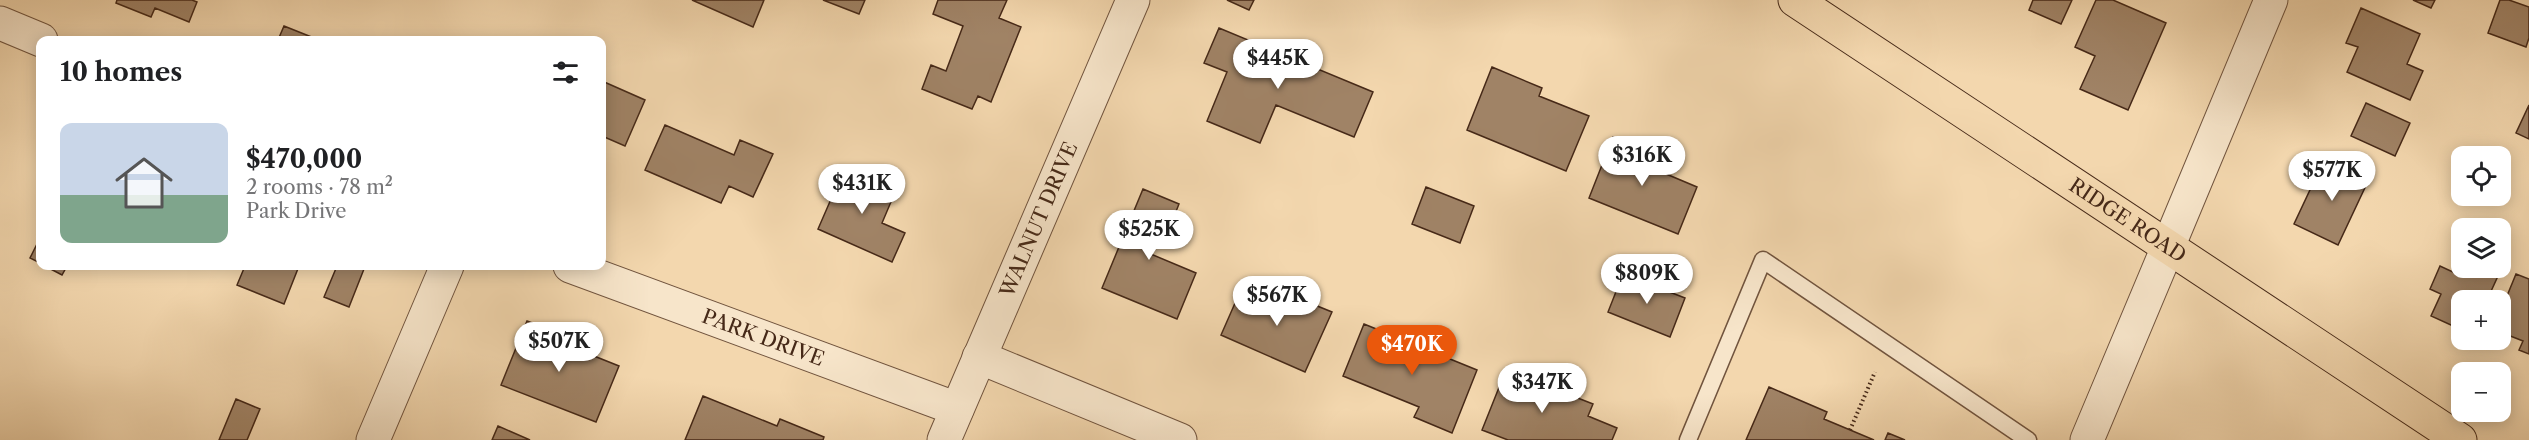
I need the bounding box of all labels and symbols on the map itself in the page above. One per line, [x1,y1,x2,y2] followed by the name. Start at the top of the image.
[1236,39,1320,90] pin: $445K
[1600,136,1684,187] pin: $316K
[994,138,1083,302] street label: WALNUT DRIVE
[2290,151,2374,202] pin: $577K
[820,164,904,215] pin: $431K
[2065,173,2191,267] street label: RIDGE ROAD
[1107,210,1191,261] pin: $525K
[1605,254,1689,305] pin: $809K
[1235,276,1319,327] pin: $567K
[699,304,828,371] street label: PARK DRIVE
[517,322,601,373] pin: $507K
[1370,325,1454,376] pin: $470K
[1500,363,1584,414] pin: $347K

